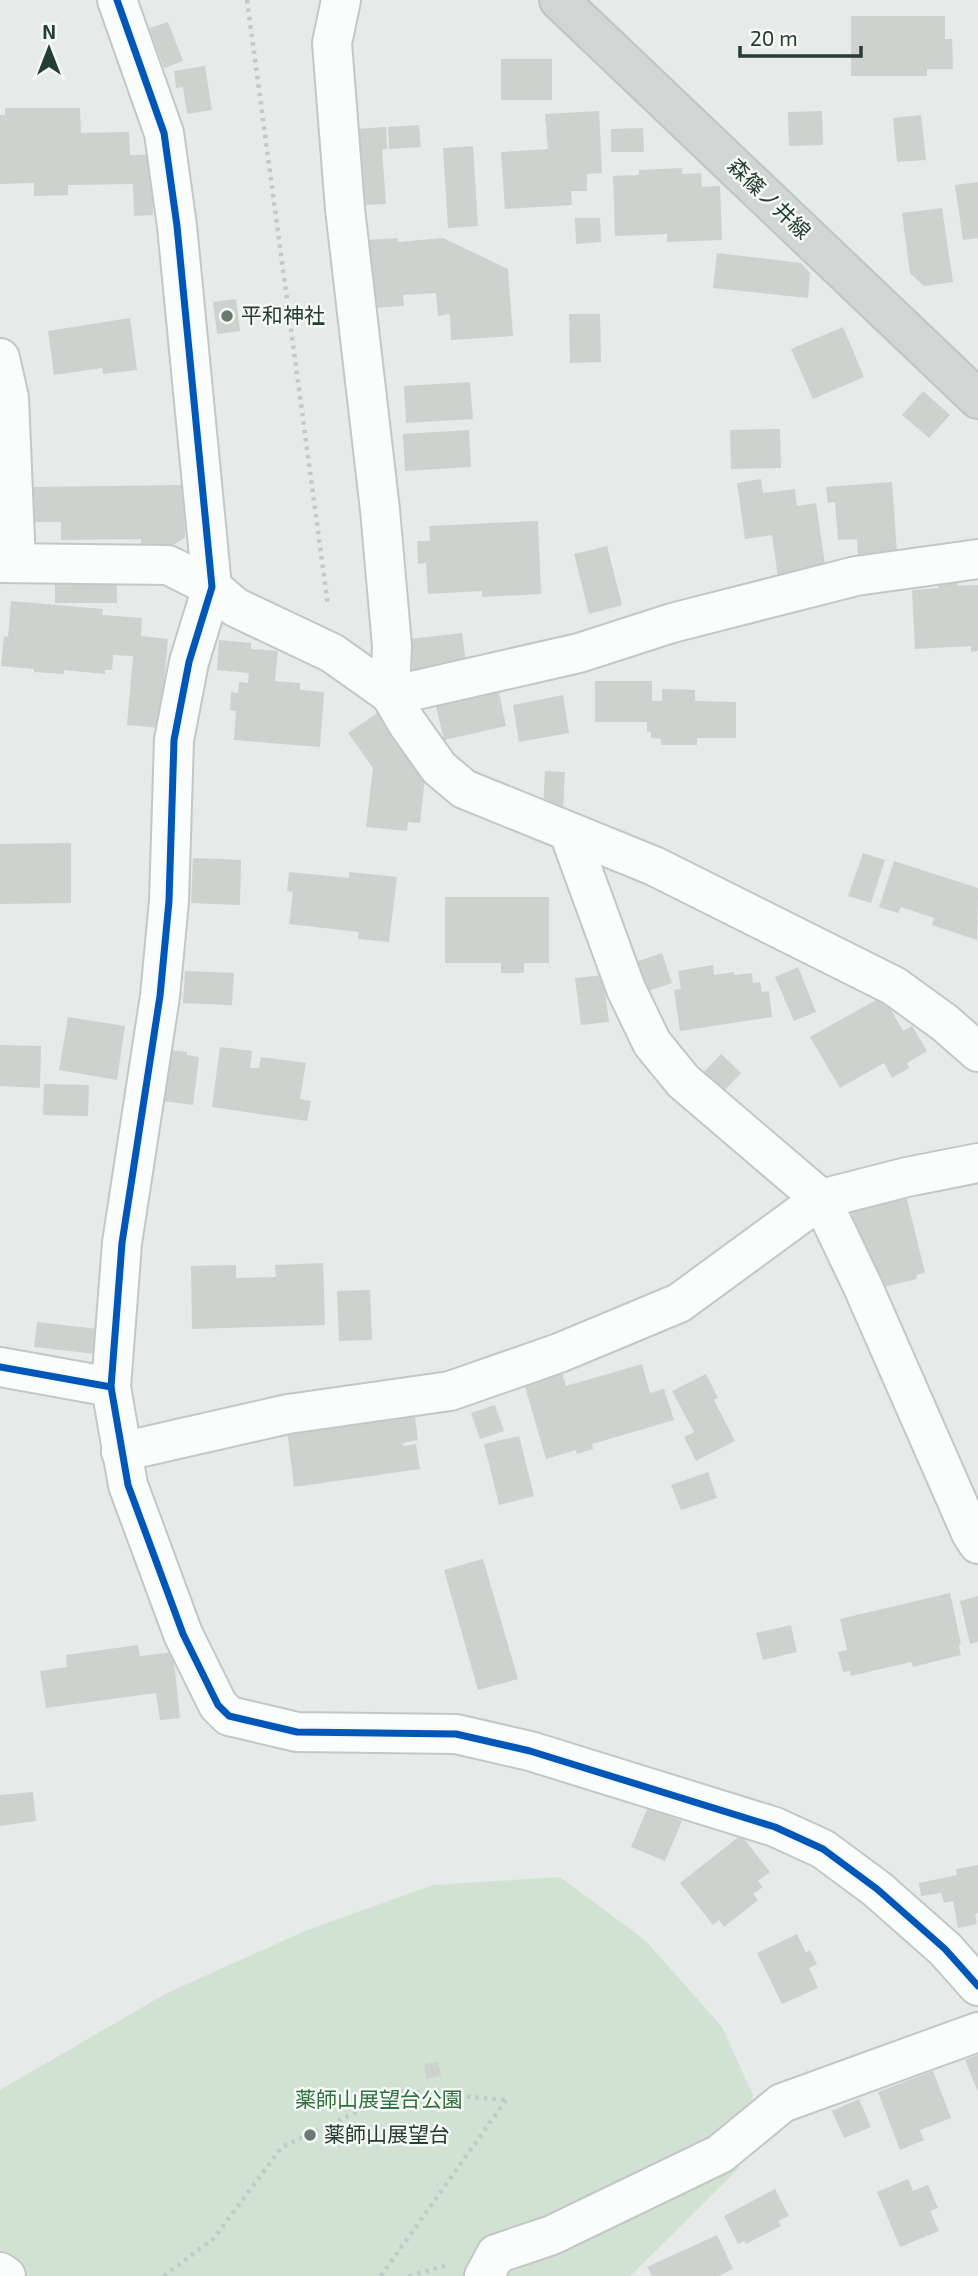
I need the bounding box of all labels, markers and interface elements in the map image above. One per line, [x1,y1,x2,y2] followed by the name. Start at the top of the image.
[14,14,84,84] north arrow
[740,14,861,58] scale bar
[42,20,56,43] text: N
[750,25,798,50] text: 20 m
[724,152,816,243] street label: 森篠ノ井線
[241,302,325,327] place label: 平和神社
[219,308,235,324] marker: 平和神社
[295,2086,463,2111] park label: 薬師山展望台公園
[324,2121,450,2146] place label: 薬師山展望台
[302,2127,318,2143] marker: 薬師山展望台

